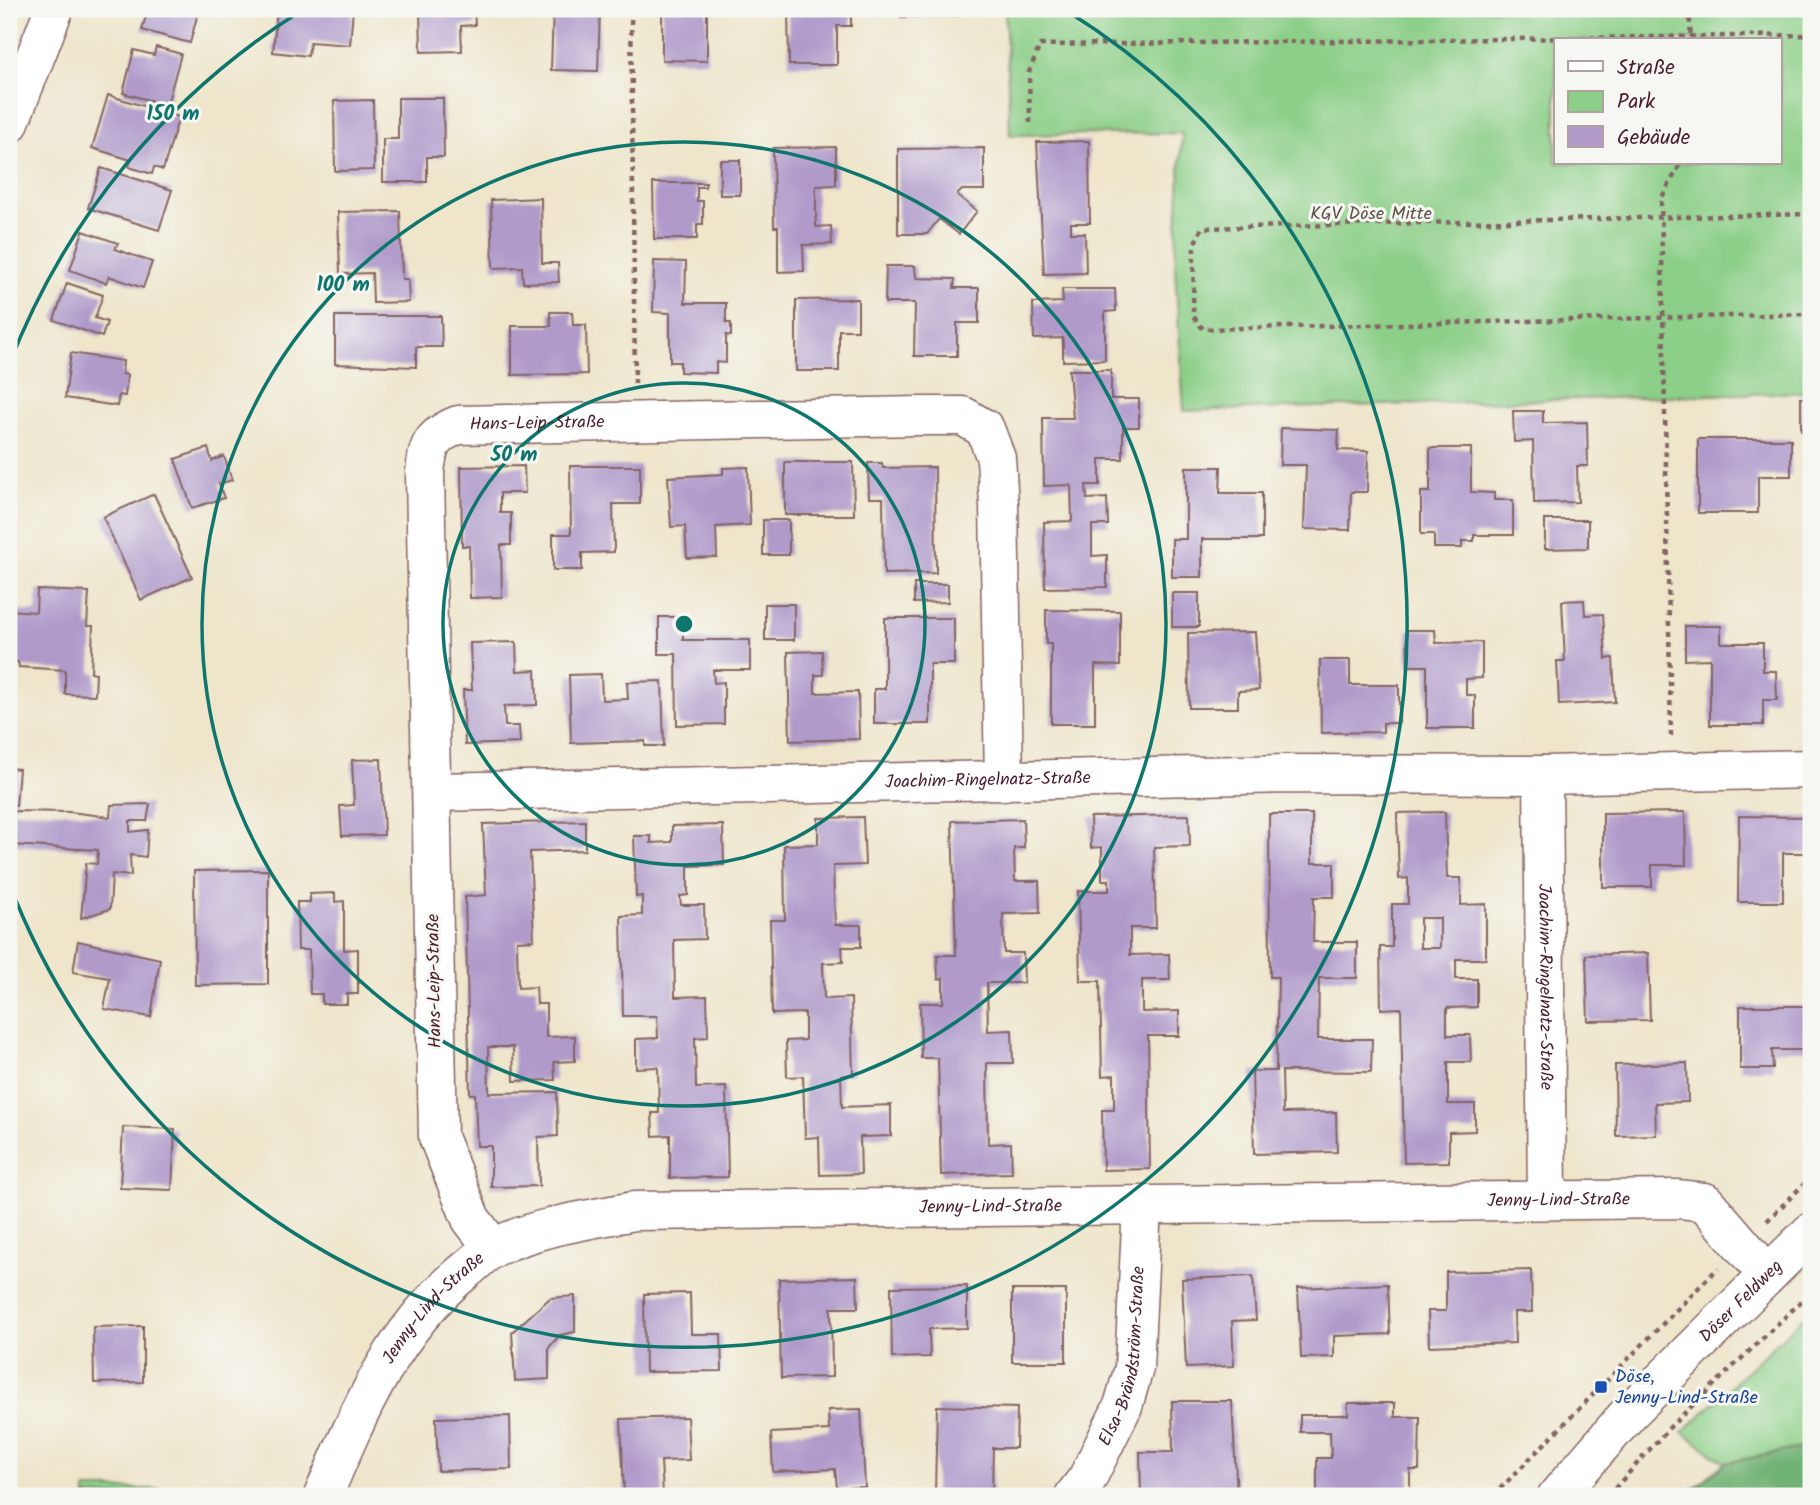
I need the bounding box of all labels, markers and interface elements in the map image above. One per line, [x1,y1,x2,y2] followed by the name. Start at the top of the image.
[1554,38,1782,164] legend
[1617,52,1675,85] text: Straße
[1617,86,1655,119] text: Park
[146,98,200,131] text: 150 m
[1617,122,1691,155] text: Gebäude
[1310,200,1432,229] park label: KGV Döse Mitte
[316,269,370,302] text: 100 m
[469,408,605,439] street label: Hans-Leip-Straße
[490,439,537,472] text: 50 m
[672,612,696,636] centre of rings
[885,764,1091,797] street label: Joachim-Ringelnatz-Straße
[1530,884,1560,1090] street label: Joachim-Ringelnatz-Straße
[419,913,451,1049] street label: Hans-Leip-Straße
[1487,1185,1630,1216] street label: Jenny-Lind-Straße
[919,1192,1062,1222] street label: Jenny-Lind-Straße
[375,1245,492,1370] street label: Jenny-Lind-Straße
[1692,1253,1790,1350] street label: Döser Feldweg
[1091,1265,1153,1451] street label: Elsa-Brändström-Straße
[1615,1363,1758,1413] place label: Döse, Jenny-Lind-Straße
[1593,1379,1609,1395] marker: Döse, Jenny-Lind-Straße

